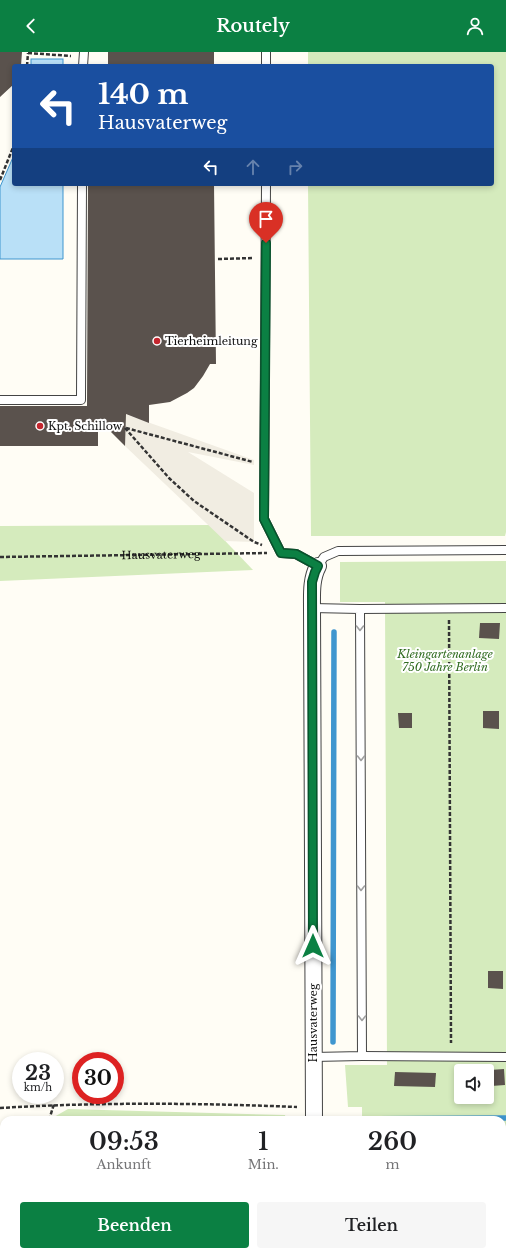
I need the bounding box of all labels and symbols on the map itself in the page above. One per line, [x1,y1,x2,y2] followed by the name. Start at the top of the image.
[249,202,283,243] pin
[165,334,258,348] place label: Tierheimleitung
[152,336,162,346] marker: Tierheimleitung
[48,419,123,433] place label: Kpt. Schillow
[35,421,45,431] marker: Kpt. Schillow
[121,547,201,562] street label: Hausvaterweg
[356,625,364,631] one-way arrow
[396,647,493,674] park label: Kleingartenanlage 750 Jahre Berlin
[357,755,365,761] one-way arrow
[357,885,365,891] one-way arrow
[292,925,334,967] position arrow
[306,983,320,1063] street label: Hausvaterweg
[358,1015,366,1021] one-way arrow
[72,1052,124,1104] speed limit sign: 30

